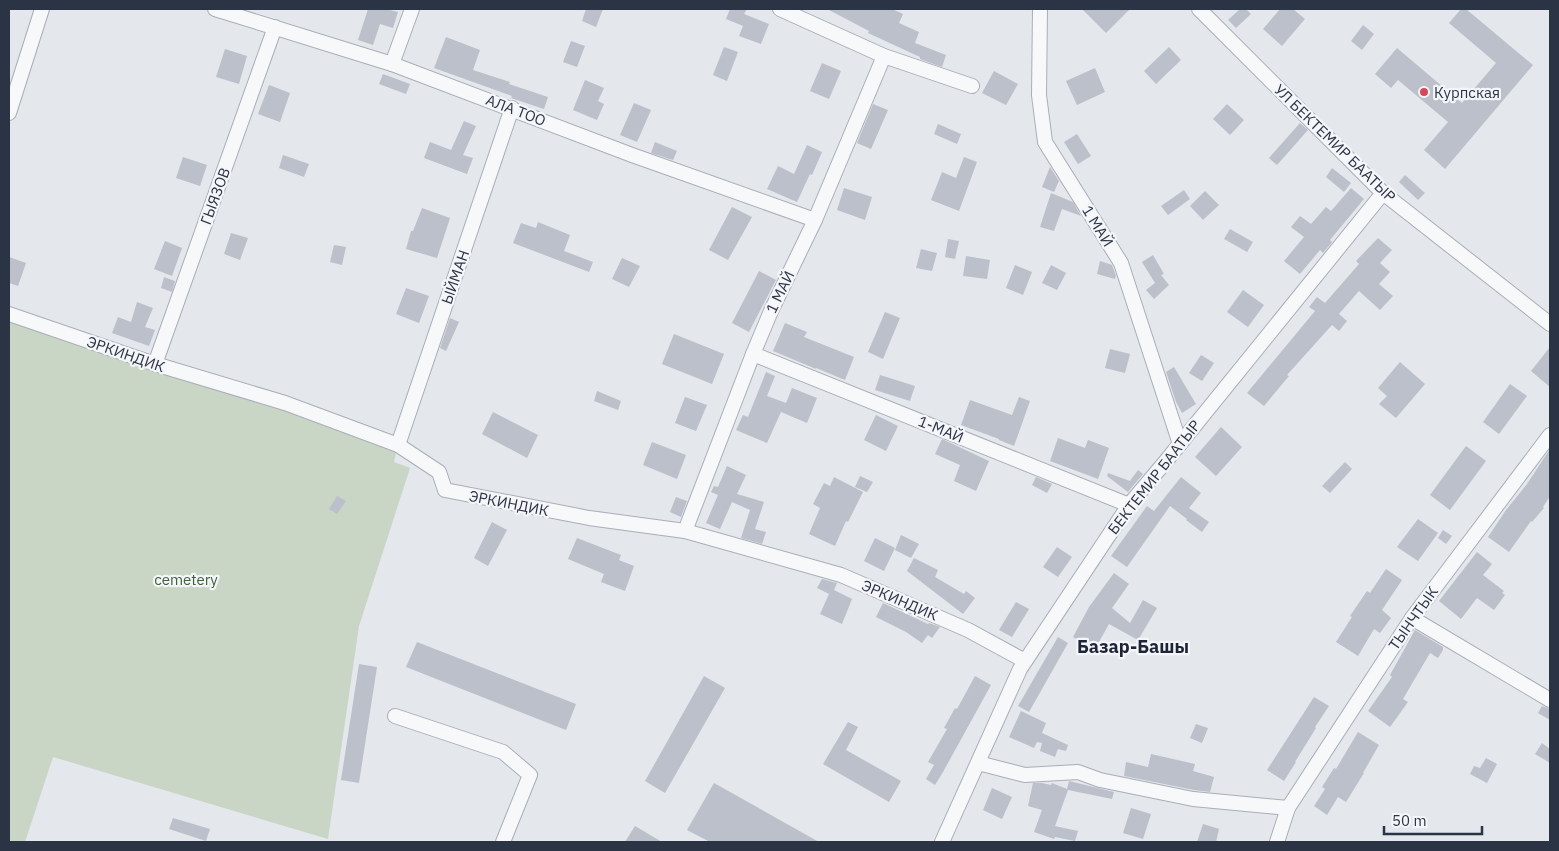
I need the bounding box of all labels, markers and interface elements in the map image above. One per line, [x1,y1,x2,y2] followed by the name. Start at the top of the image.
[1270,80,1400,206] street label: УЛ БЕКТЕМИР БААТЫР
[1434,83,1500,102] place label: Курпская
[1418,86,1430,98] marker: Курпская
[483,90,549,130] street label: АЛА ТОО
[196,165,234,227] street label: ГЫЯЗОВ
[1078,202,1118,250] street label: 1 МАЙ
[437,247,473,307] street label: ЫЙМАН
[762,268,798,316] street label: 1 МАЙ
[85,332,168,376] street label: ЭРКИНДИК
[915,411,967,447] street label: 1-МАЙ
[1104,416,1204,538] street label: БЕКТЕМИР БААТЫР
[467,486,551,520] street label: ЭРКИНДИК
[154,570,218,589] park label: cemetery
[859,575,941,625] street label: ЭРКИНДИК
[1384,582,1442,654] street label: ТЫНЧТЫК
[1077,635,1189,658] district label: Базар-Башы
[1384,804,1482,836] scale bar
[1392,811,1427,830] text: 50 m

